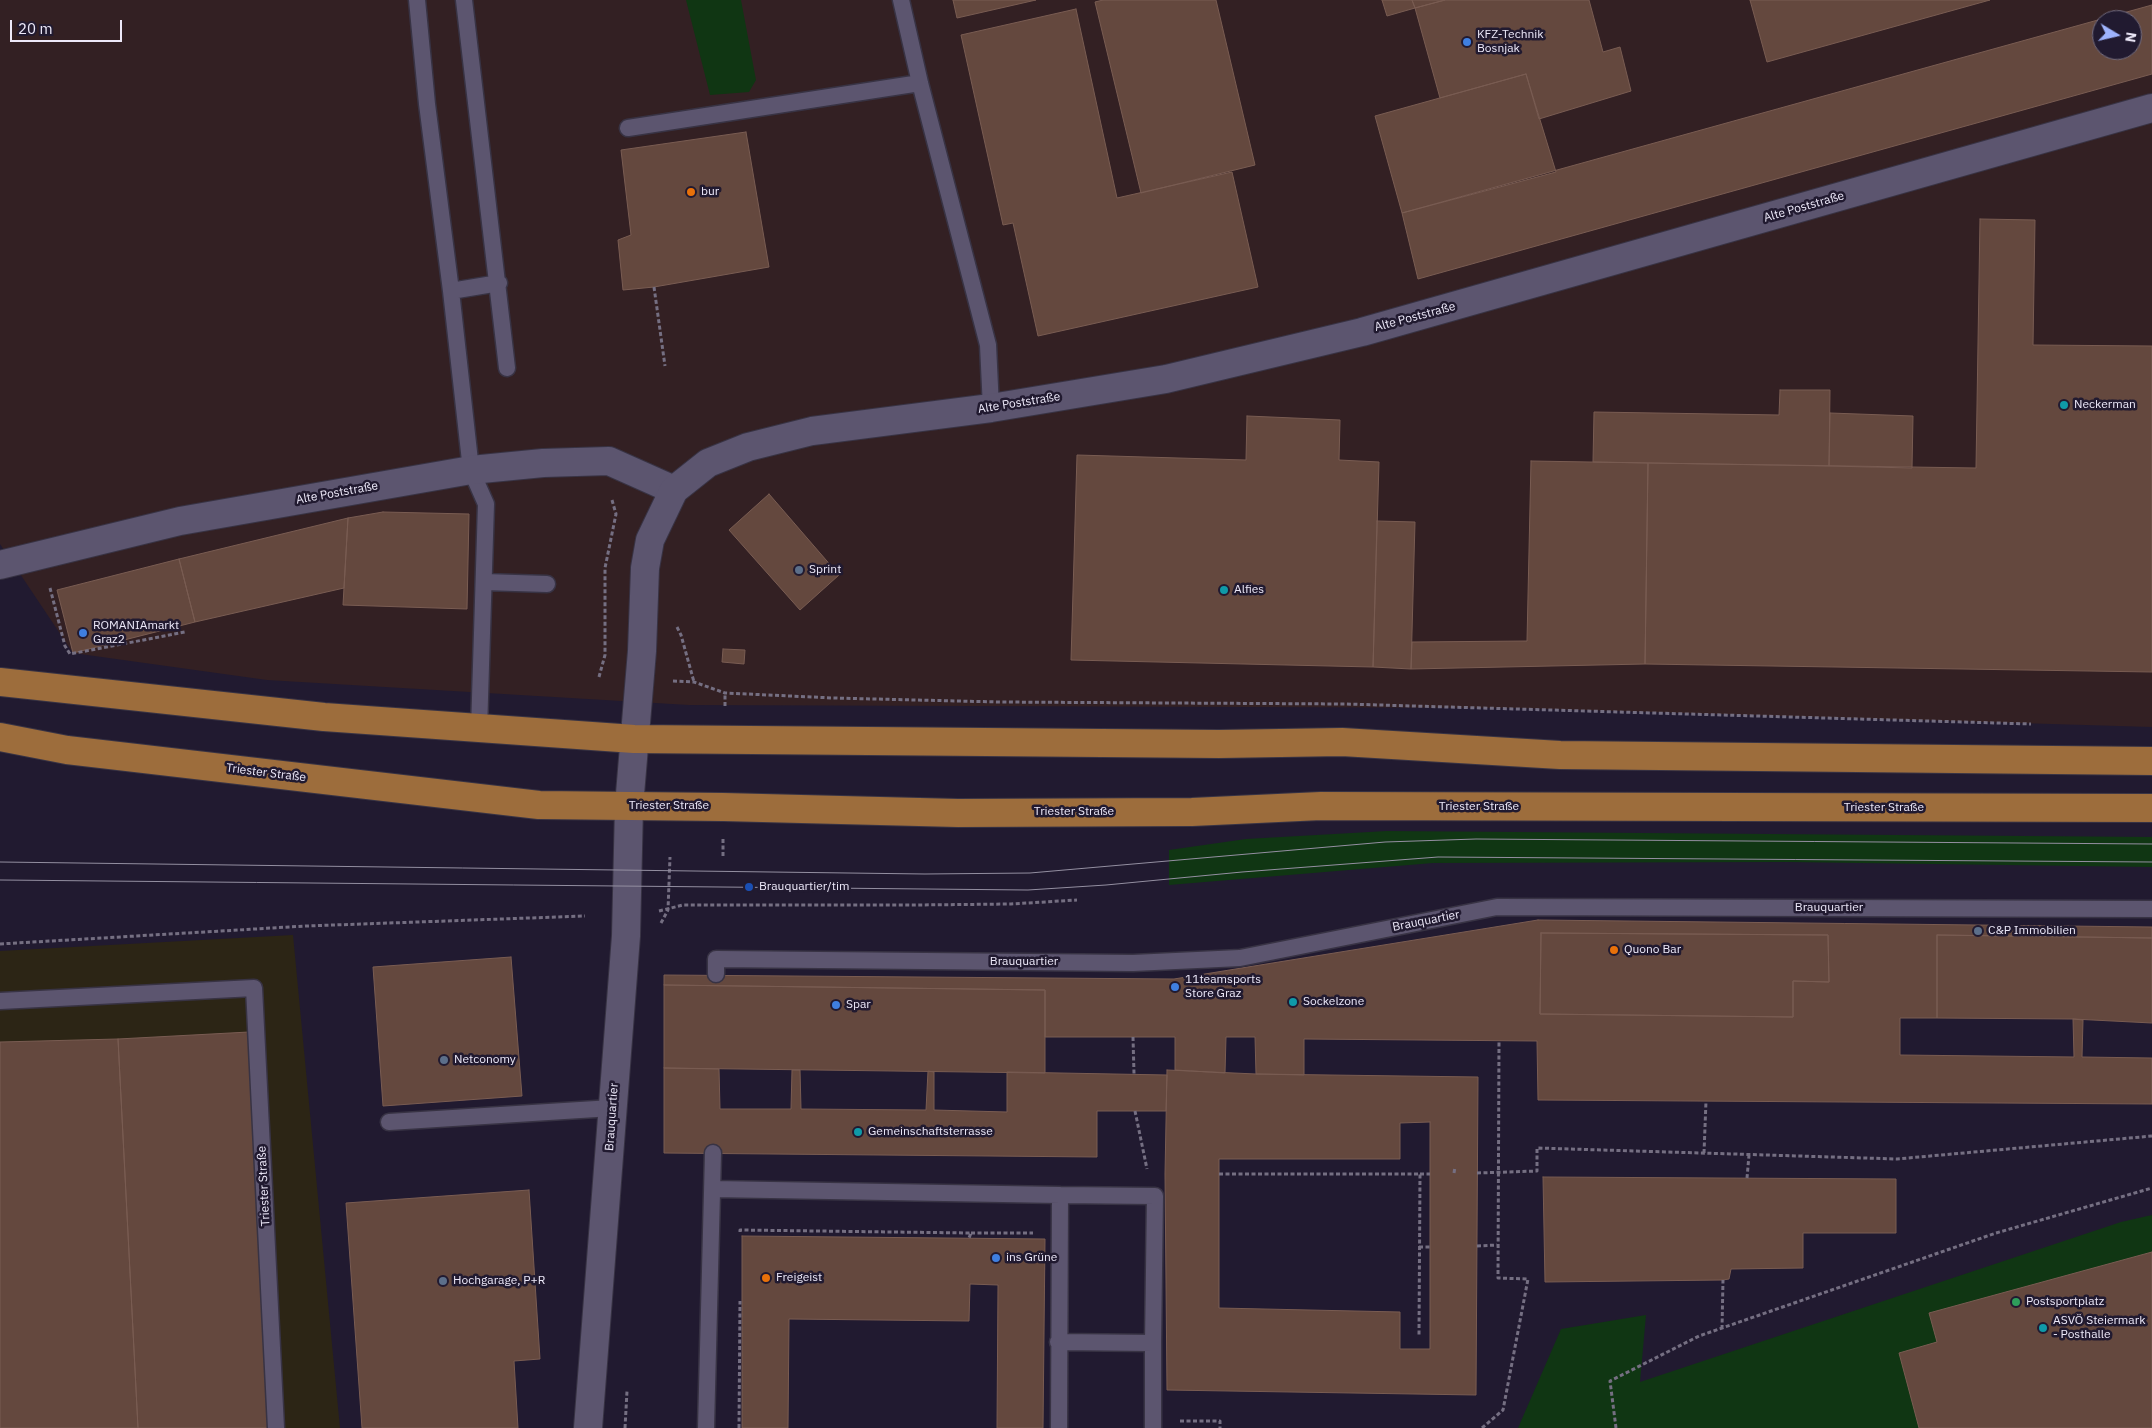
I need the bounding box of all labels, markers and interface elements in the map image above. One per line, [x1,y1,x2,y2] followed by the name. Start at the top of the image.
[12,10,125,42] scale bar
[2092,10,2142,60] north arrow
[18,19,53,38] text: 20 m
[1477,28,1544,56] place label: KFZ-Technik Bosnjak
[2121,31,2141,44] text: N
[1461,36,1473,48] marker: KFZ-Technik Bosnjak
[701,185,719,199] place label: bur
[685,186,697,198] marker: bur
[1762,189,1846,225] street label: Alte Poststraße
[1373,299,1457,335] street label: Alte Poststraße
[977,389,1061,417] street label: Alte Poststraße
[2074,398,2136,412] place label: Neckerman
[2058,399,2070,411] marker: Neckerman
[295,479,379,507] street label: Alte Poststraße
[809,563,841,577] place label: Sprint
[793,564,805,576] marker: Sprint
[1234,583,1264,597] place label: Alfies
[1218,584,1230,596] marker: Alfies
[93,619,179,647] place label: ROMANIAmarkt Graz2
[77,627,89,639] marker: ROMANIAmarkt Graz2
[225,761,307,785] street label: Triester Straße
[629,799,709,813] street label: Triester Straße
[1439,800,1519,814] street label: Triester Straße
[1844,801,1924,815] street label: Triester Straße
[1034,805,1114,819] street label: Triester Straße
[759,880,849,894] place label: Brauquartier/tim
[743,881,755,893] marker: Brauquartier/tim
[1795,901,1863,915] street label: Brauquartier
[1391,907,1461,935] street label: Brauquartier
[1988,924,2076,938] place label: C&P Immobilien
[1972,925,1984,937] marker: C&P Immobilien
[1624,943,1681,957] place label: Quono Bar
[1608,944,1620,956] marker: Quono Bar
[990,955,1058,969] street label: Brauquartier
[1185,973,1261,1001] place label: 11teamsports Store Graz
[1169,981,1181,993] marker: 11teamsports Store Graz
[1303,995,1364,1009] place label: Sockelzone
[1287,996,1299,1008] marker: Sockelzone
[846,998,871,1012] place label: Spar
[830,999,842,1011] marker: Spar
[454,1053,516,1067] place label: Netconomy
[438,1054,450,1066] marker: Netconomy
[602,1082,622,1152] street label: Brauquartier
[868,1125,993,1139] place label: Gemeinschaftsterrasse
[852,1126,864,1138] marker: Gemeinschaftsterrasse
[255,1146,273,1226] street label: Triester Straße
[1006,1251,1057,1265] place label: ins Grüne
[990,1252,1002,1264] marker: ins Grüne
[776,1271,822,1285] place label: Freigeist
[760,1272,772,1284] marker: Freigeist
[453,1274,545,1288] place label: Hochgarage, P+R
[437,1275,449,1287] marker: Hochgarage, P+R
[2026,1295,2104,1309] place label: Postsportplatz
[2010,1296,2022,1308] marker: Postsportplatz
[2053,1314,2145,1342] place label: ASVÖ Steiermark - Posthalle
[2037,1322,2049,1334] marker: ASVÖ Steiermark - Posthalle

